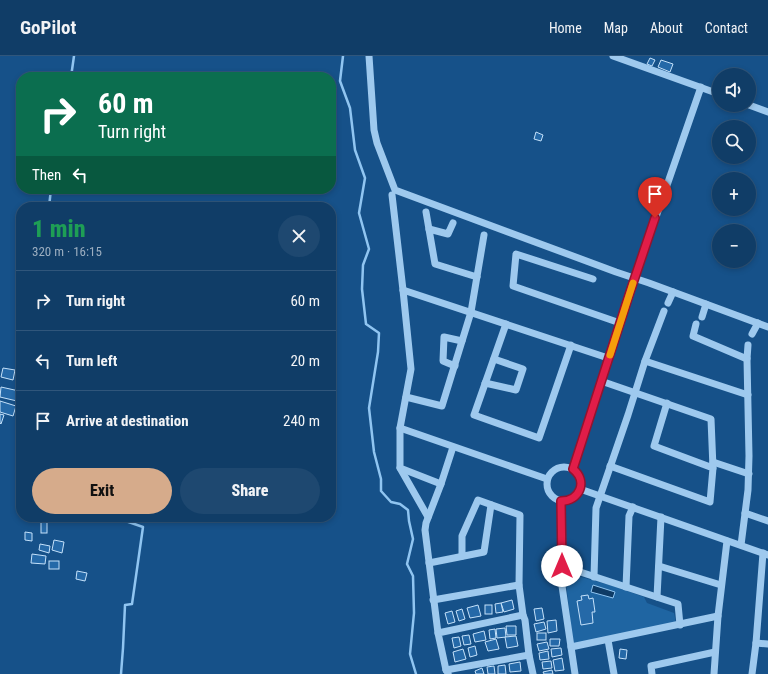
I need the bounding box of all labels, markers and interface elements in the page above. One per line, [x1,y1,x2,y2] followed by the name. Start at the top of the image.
[20,16,76,39] text: GoPilot
[549,20,582,36] text: Home
[604,20,628,36] text: Map
[650,20,683,36] text: About
[705,20,748,36] text: Contact
[712,68,756,268] map controls
[712,68,756,112] button: sound
[98,87,154,120] text: 60 m
[32,88,84,140] icon: right
[712,120,756,164] button: search
[98,121,166,142] text: Turn right
[69,164,91,186] icon: left
[32,166,61,184] text: Then
[712,172,756,216] button: +
[638,177,672,218] pin
[644,183,666,205] icon: arrive
[32,215,86,243] text: 1 min
[278,215,320,257] button: close
[712,224,756,268] button: −
[32,244,102,259] text: 320 m · 16:15
[32,290,54,312] icon: right
[66,292,125,310] text: Turn right
[290,292,320,310] text: 60 m
[32,350,54,372] icon: left
[66,352,117,370] text: Turn left
[290,352,320,370] text: 20 m
[32,410,54,432] icon: arrive
[66,412,189,430] text: Arrive at destination
[283,412,320,430] text: 240 m
[32,468,172,514] button: Exit
[180,468,320,514] button: Share
[541,545,583,587] position arrow

